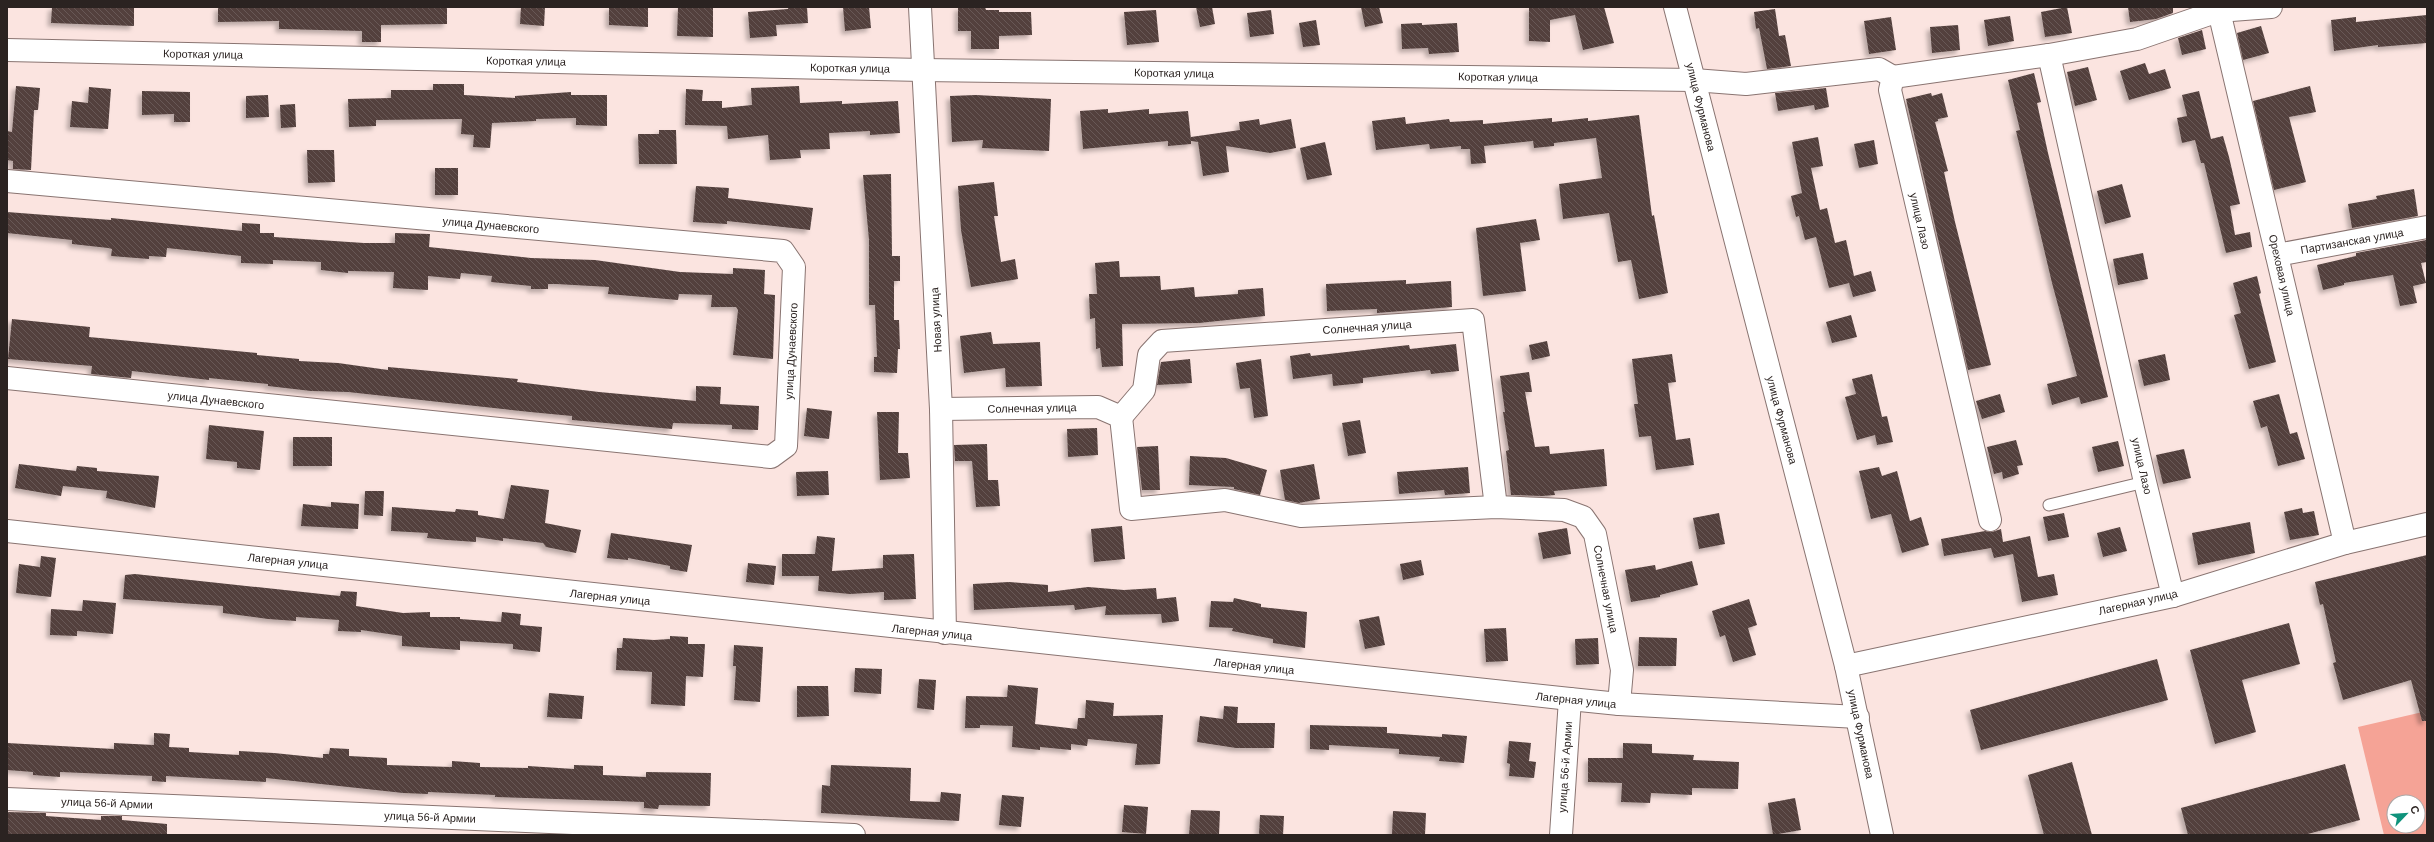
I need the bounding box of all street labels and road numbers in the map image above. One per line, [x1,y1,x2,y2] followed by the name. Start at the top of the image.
[163,47,244,61] street label: Короткая улица
[486,54,567,68] street label: Короткая улица
[810,61,891,75] street label: Короткая улица
[1684,61,1718,153] street label: улица Фурманова
[1134,66,1215,80] street label: Короткая улица
[1458,70,1539,84] street label: Короткая улица
[1908,192,1932,250] street label: улица Лазо
[442,215,540,235] street label: улица Дунаевского
[2300,226,2405,256] street label: Партизанская улица
[2267,233,2297,318] street label: Ореховая улица
[928,286,944,353] street label: Новая улица
[782,302,800,400] street label: улица Дунаевского
[1322,318,1413,336] street label: Солнечная улица
[1764,375,1800,466] street label: улица Фурманова
[167,389,265,411] street label: улица Дунаевского
[987,401,1078,415] street label: Солнечная улица
[2130,437,2154,495] street label: улица Лазо
[1592,544,1621,635] street label: Солнечная улица
[247,551,330,571] street label: Лагерная улица
[569,587,652,607] street label: Лагерная улица
[2097,587,2180,617] street label: Лагерная улица
[891,622,974,642] street label: Лагерная улица
[1213,656,1296,676] street label: Лагерная улица
[1846,688,1876,781] street label: улица Фурманова
[1535,690,1618,710] street label: Лагерная улица
[1556,721,1574,813] street label: улица 56-й Армии
[61,795,153,811] street label: улица 56-й Армии
[384,809,476,825] street label: улица 56-й Армии

